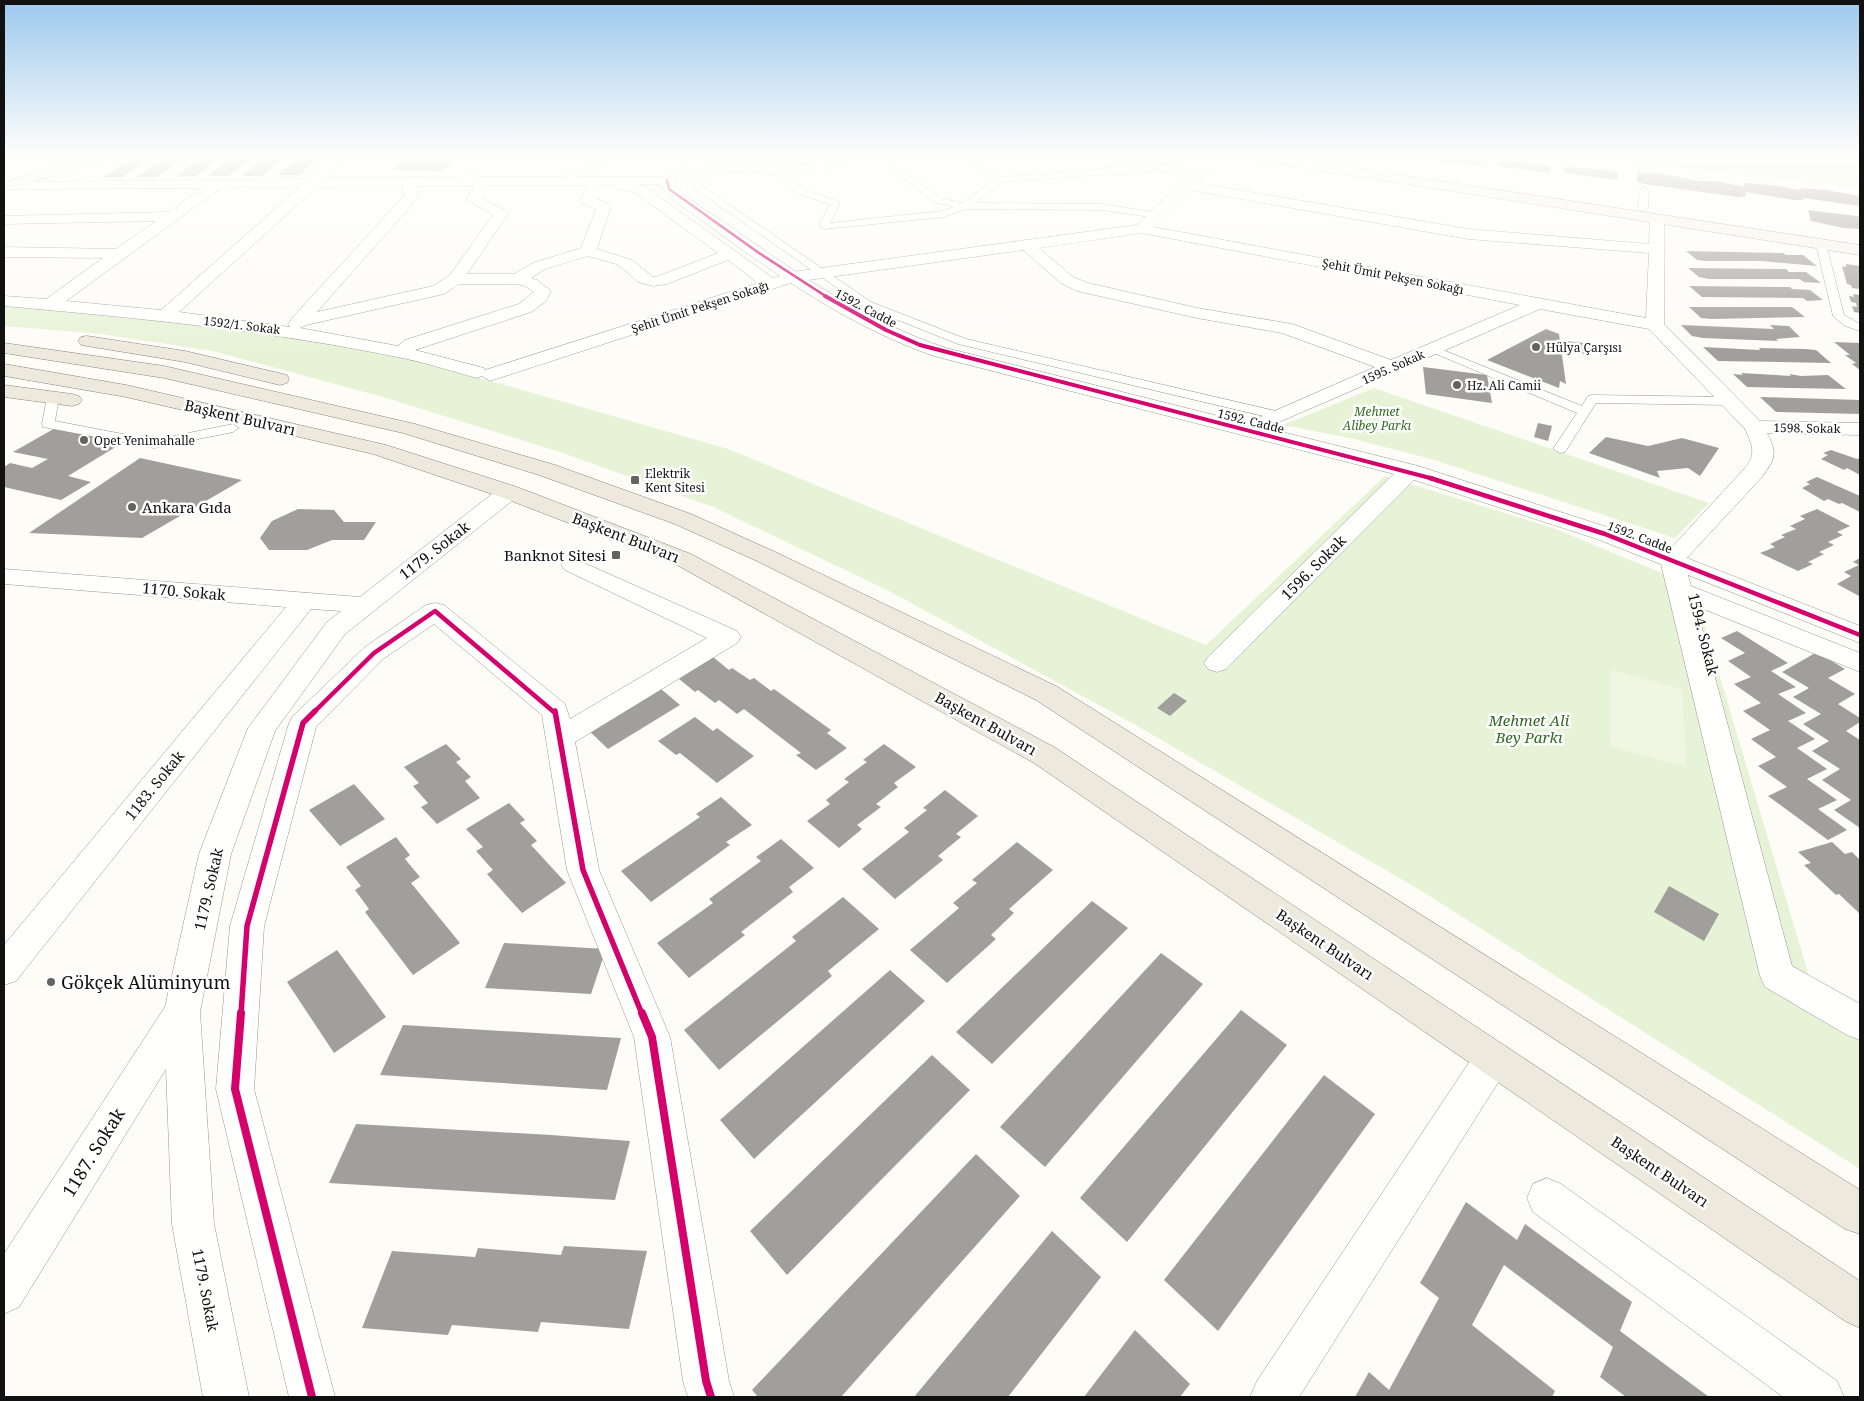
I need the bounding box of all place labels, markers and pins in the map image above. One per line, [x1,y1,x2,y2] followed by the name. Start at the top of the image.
[1546,339,1622,356] place label: Hülya Çarşısı
[1530,341,1542,353] marker: Hülya Çarşısı
[1467,377,1541,394] place label: Hz. Ali Camii
[1451,379,1463,391] marker: Hz. Ali Camii
[94,432,195,449] place label: Opet Yenimahalle
[78,434,90,446] marker: Opet Yenimahalle
[645,465,705,496] place label: Elektrik Kent Sitesi
[629,474,641,486] marker: Elektrik Kent Sitesi
[142,497,232,517] place label: Ankara Gıda
[126,501,138,513] marker: Ankara Gıda
[504,545,606,565] place label: Banknot Sitesi
[610,549,622,561] marker: Banknot Sitesi
[61,970,230,994] place label: Gökçek Alüminyum
[45,976,57,988] marker: Gökçek Alüminyum

